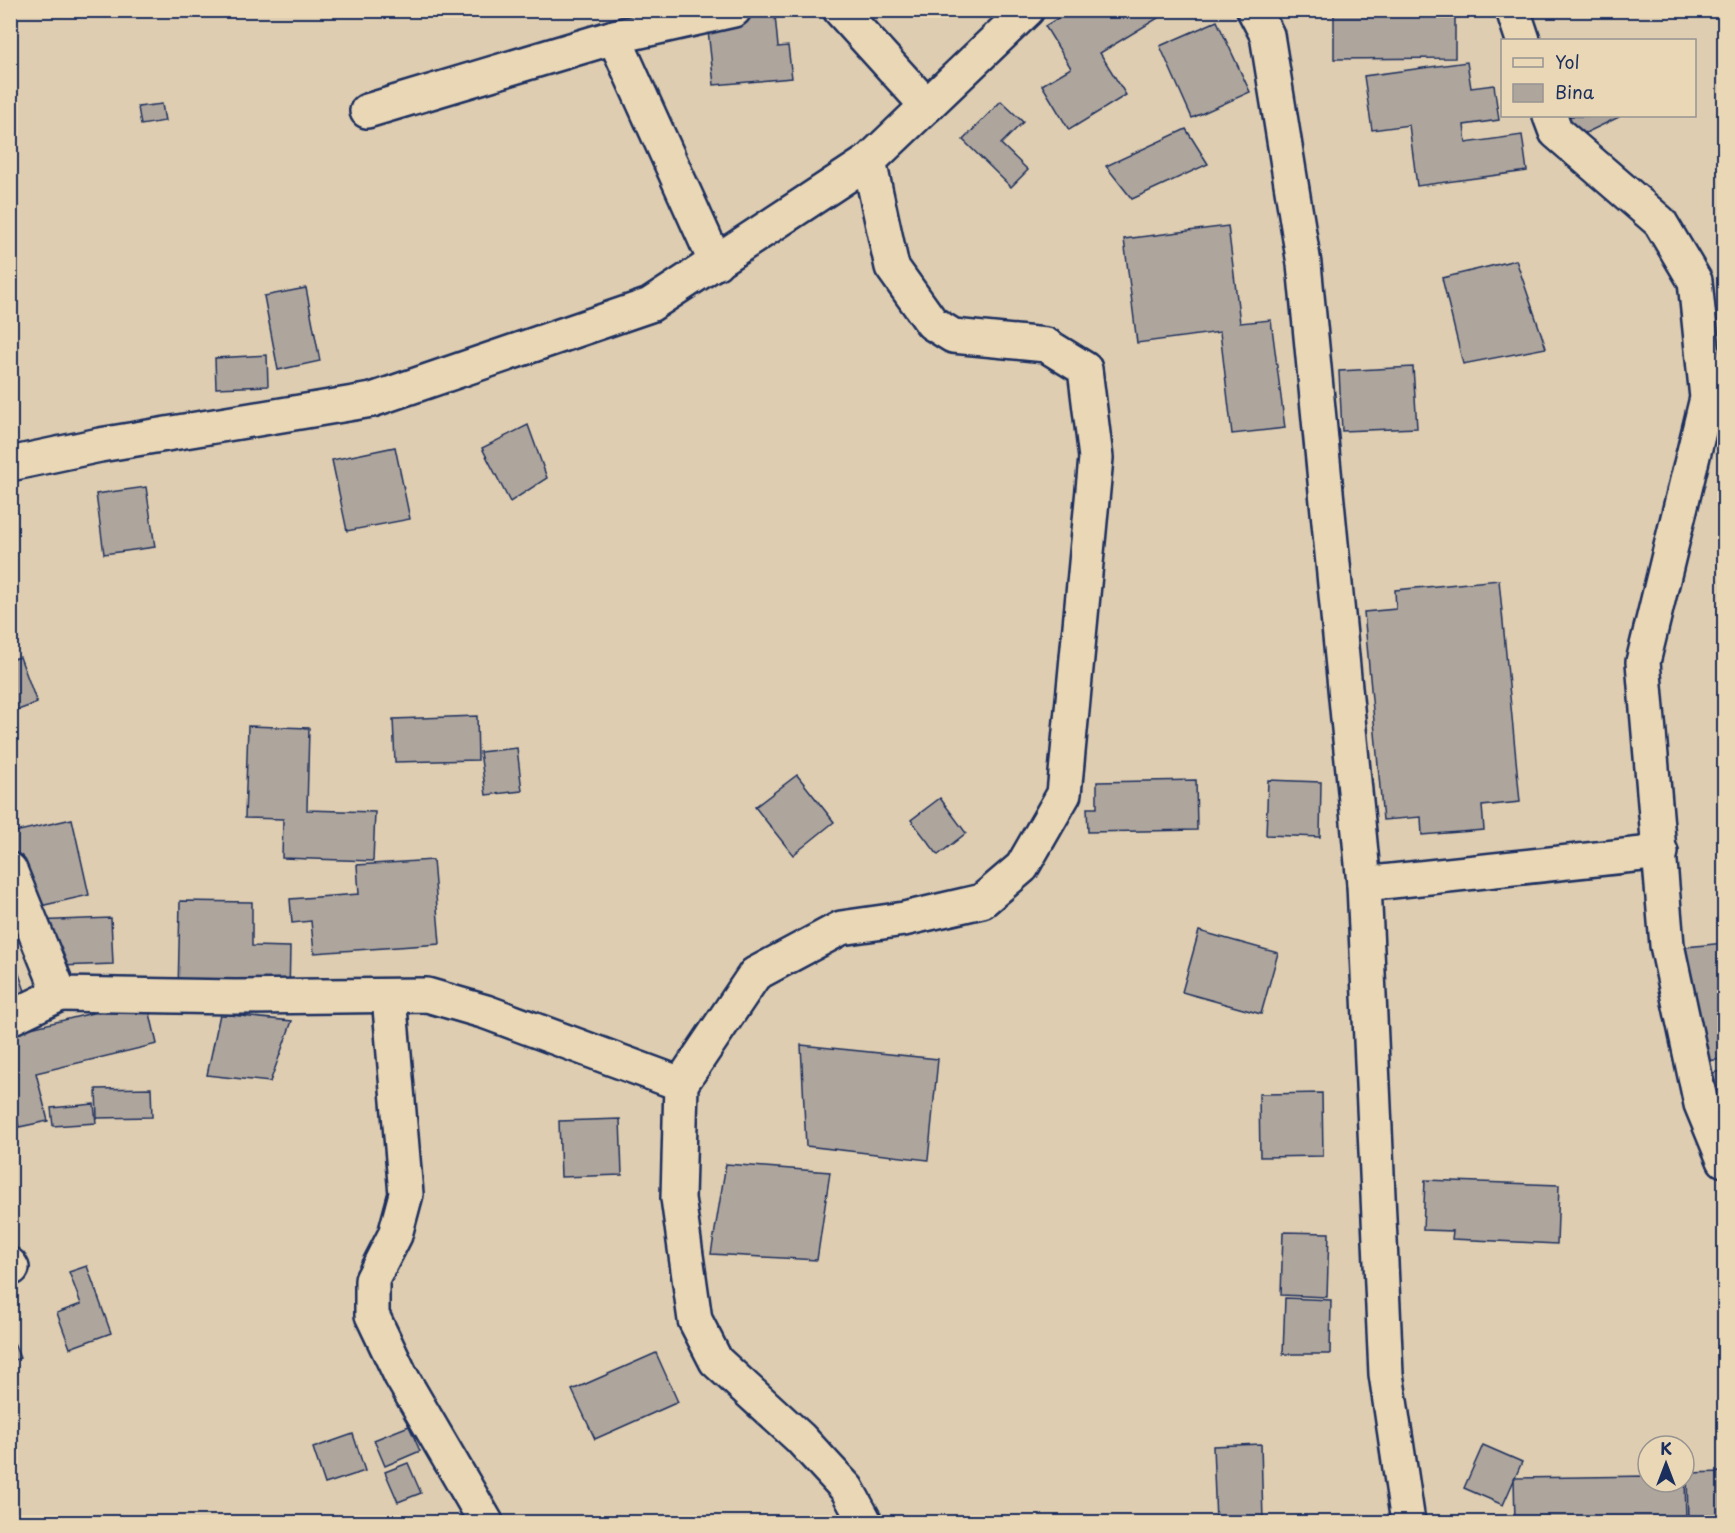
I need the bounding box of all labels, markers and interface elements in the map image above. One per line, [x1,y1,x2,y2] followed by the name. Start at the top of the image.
[1501,39,1696,117] legend
[1555,48,1580,75] text: Yol
[1555,78,1595,105] text: Bina
[1636,1434,1696,1494] north arrow
[1660,1436,1672,1460] text: K

